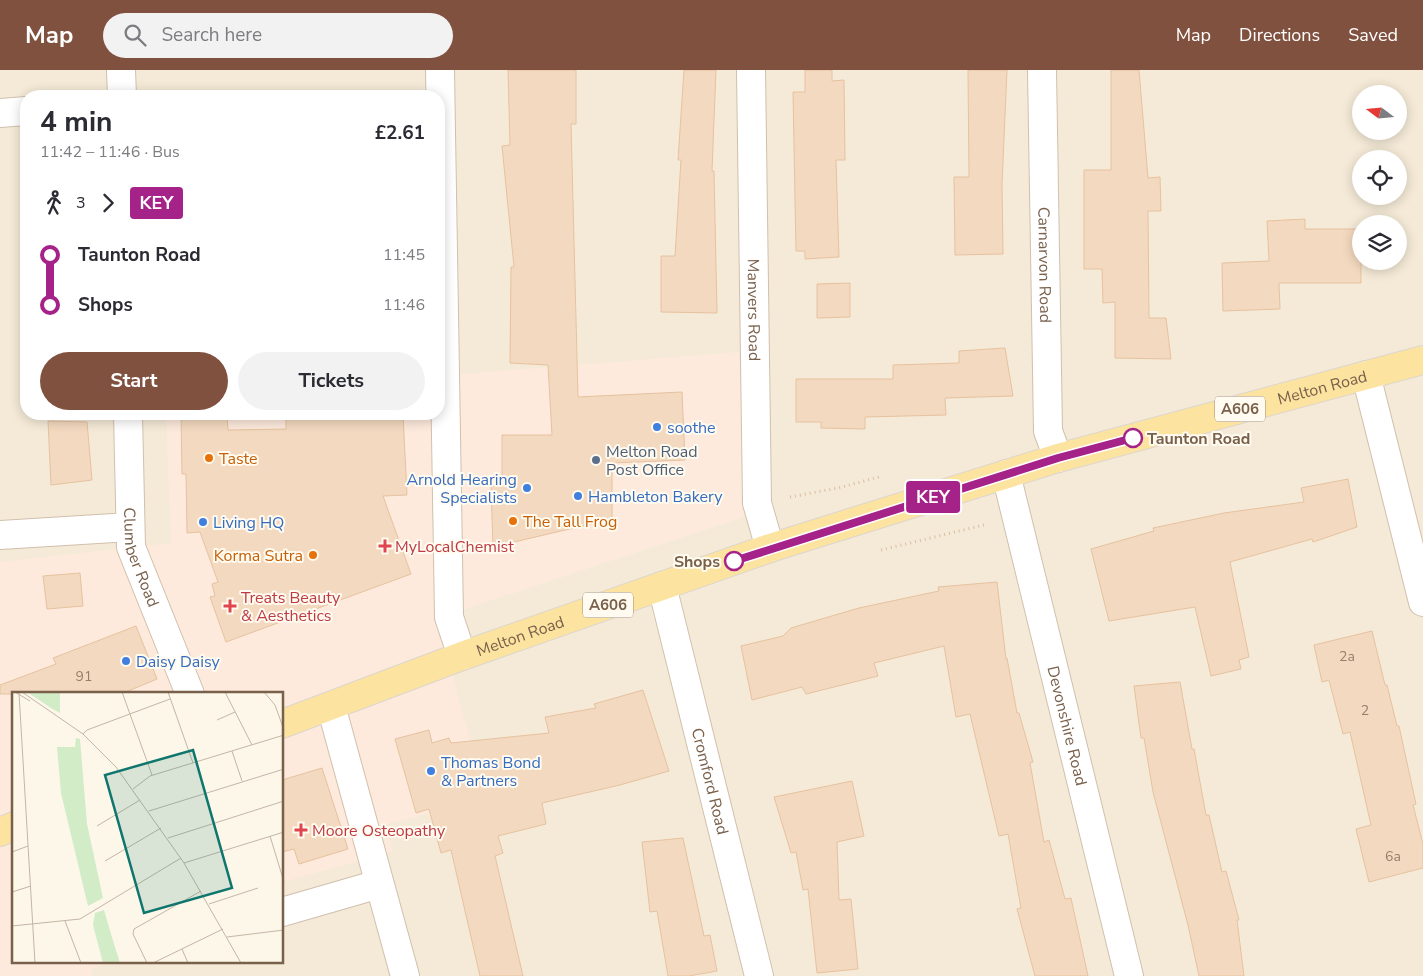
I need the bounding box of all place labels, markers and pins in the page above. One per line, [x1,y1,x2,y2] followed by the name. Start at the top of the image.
[667,417,716,439] place label: soothe
[651,421,663,433] marker: soothe
[1123,428,1143,448] marker: Taunton Road
[1147,428,1250,450] place label: Taunton Road
[606,441,698,481] place label: Melton Road Post Office
[219,448,258,470] place label: Taste
[203,452,215,464] marker: Taste
[590,454,602,466] marker: Melton Road Post Office
[406,469,517,509] place label: Arnold Hearing Specialists
[521,482,533,494] marker: Arnold Hearing Specialists
[588,486,723,508] place label: Hambleton Bakery
[572,490,584,502] marker: Hambleton Bakery
[523,511,617,533] place label: The Tall Frog
[213,512,284,534] place label: Living HQ
[507,515,519,527] marker: The Tall Frog
[197,516,209,528] marker: Living HQ
[395,536,514,558] place label: MyLocalChemist
[379,540,391,552] marker: MyLocalChemist
[214,545,303,567] place label: Korma Sutra
[307,549,319,561] marker: Korma Sutra
[674,551,720,573] place label: Shops
[724,551,744,571] marker: Shops
[241,587,341,627] place label: Treats Beauty & Aesthetics
[223,599,237,613] marker: Treats Beauty & Aesthetics
[136,651,221,673] place label: Daisy Daisy
[120,655,132,667] marker: Daisy Daisy
[441,752,541,792] place label: Thomas Bond & Partners
[425,765,437,777] marker: Thomas Bond & Partners
[312,820,446,842] place label: Moore Osteopathy
[294,823,308,837] marker: Moore Osteopathy

